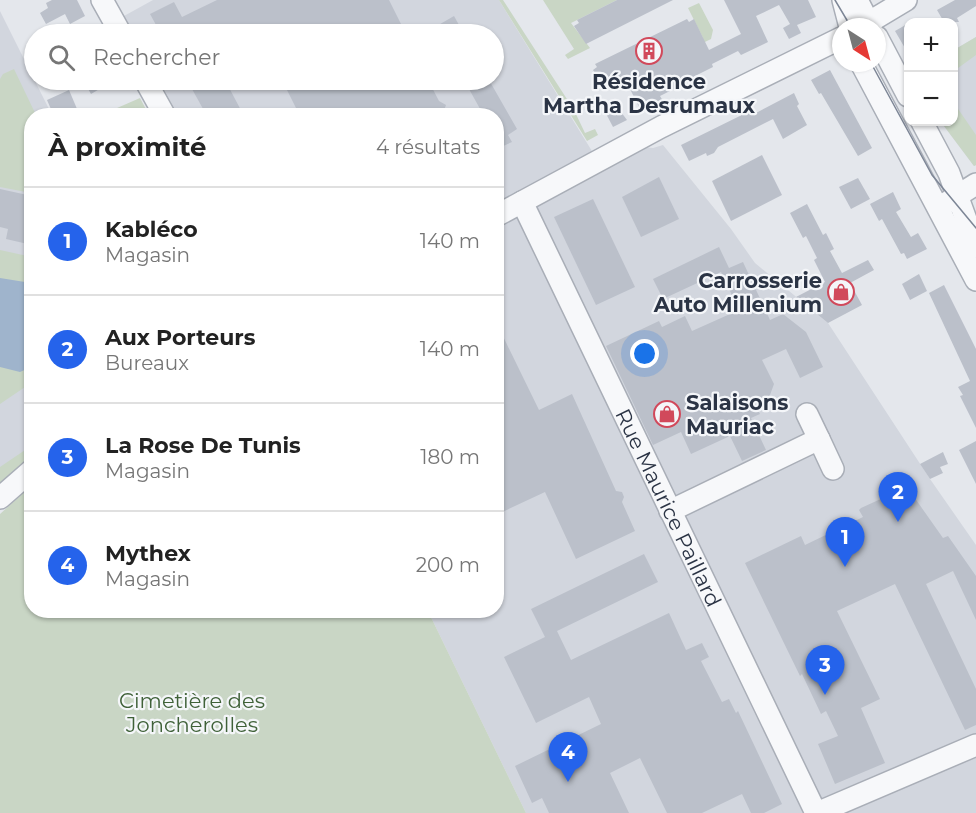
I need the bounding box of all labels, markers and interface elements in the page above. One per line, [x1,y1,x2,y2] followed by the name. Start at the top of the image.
[832,18,886,72] north arrow
[904,18,958,126] map controls
[904,18,958,72] button: +
[24,24,504,90] search box
[634,36,664,66] building icon: Résidence Martha Desrumaux
[45,41,78,74] icon: search
[93,44,220,71] text: Rechercher
[543,69,756,118] place label: Résidence Martha Desrumaux
[904,72,958,126] button: −
[48,131,207,163] text: À proximité
[376,135,480,159] text: 4 résultats
[105,216,198,243] text: Kabléco
[64,229,71,253] text: 1
[420,229,480,253] text: 140 m
[105,243,190,267] text: Magasin
[653,268,822,317] place label: Carrosserie Auto Millenium
[826,277,856,307] shop icon: Carrosserie Auto Millenium
[105,324,256,351] text: Aux Porteurs
[62,337,73,361] text: 2
[420,337,480,361] text: 140 m
[630,339,659,368] your location
[105,351,189,375] text: Bureaux
[686,390,789,439] place label: Salaisons Mauriac
[652,399,682,429] shop icon: Salaisons Mauriac
[611,404,727,611] street label: Rue Maurice Paillard
[105,432,301,459] text: La Rose De Tunis
[62,445,73,469] text: 3
[420,445,480,469] text: 180 m
[105,459,190,483] text: Magasin
[878,472,918,522] pin: 2
[826,518,864,567] pin: 1
[105,540,191,567] text: Mythex
[61,553,74,577] text: 4
[416,553,480,577] text: 200 m
[105,567,190,591] text: Magasin
[806,646,844,695] pin: 3
[119,688,265,737] park label: Cimetière des Joncherolles
[548,732,588,782] pin: 4

